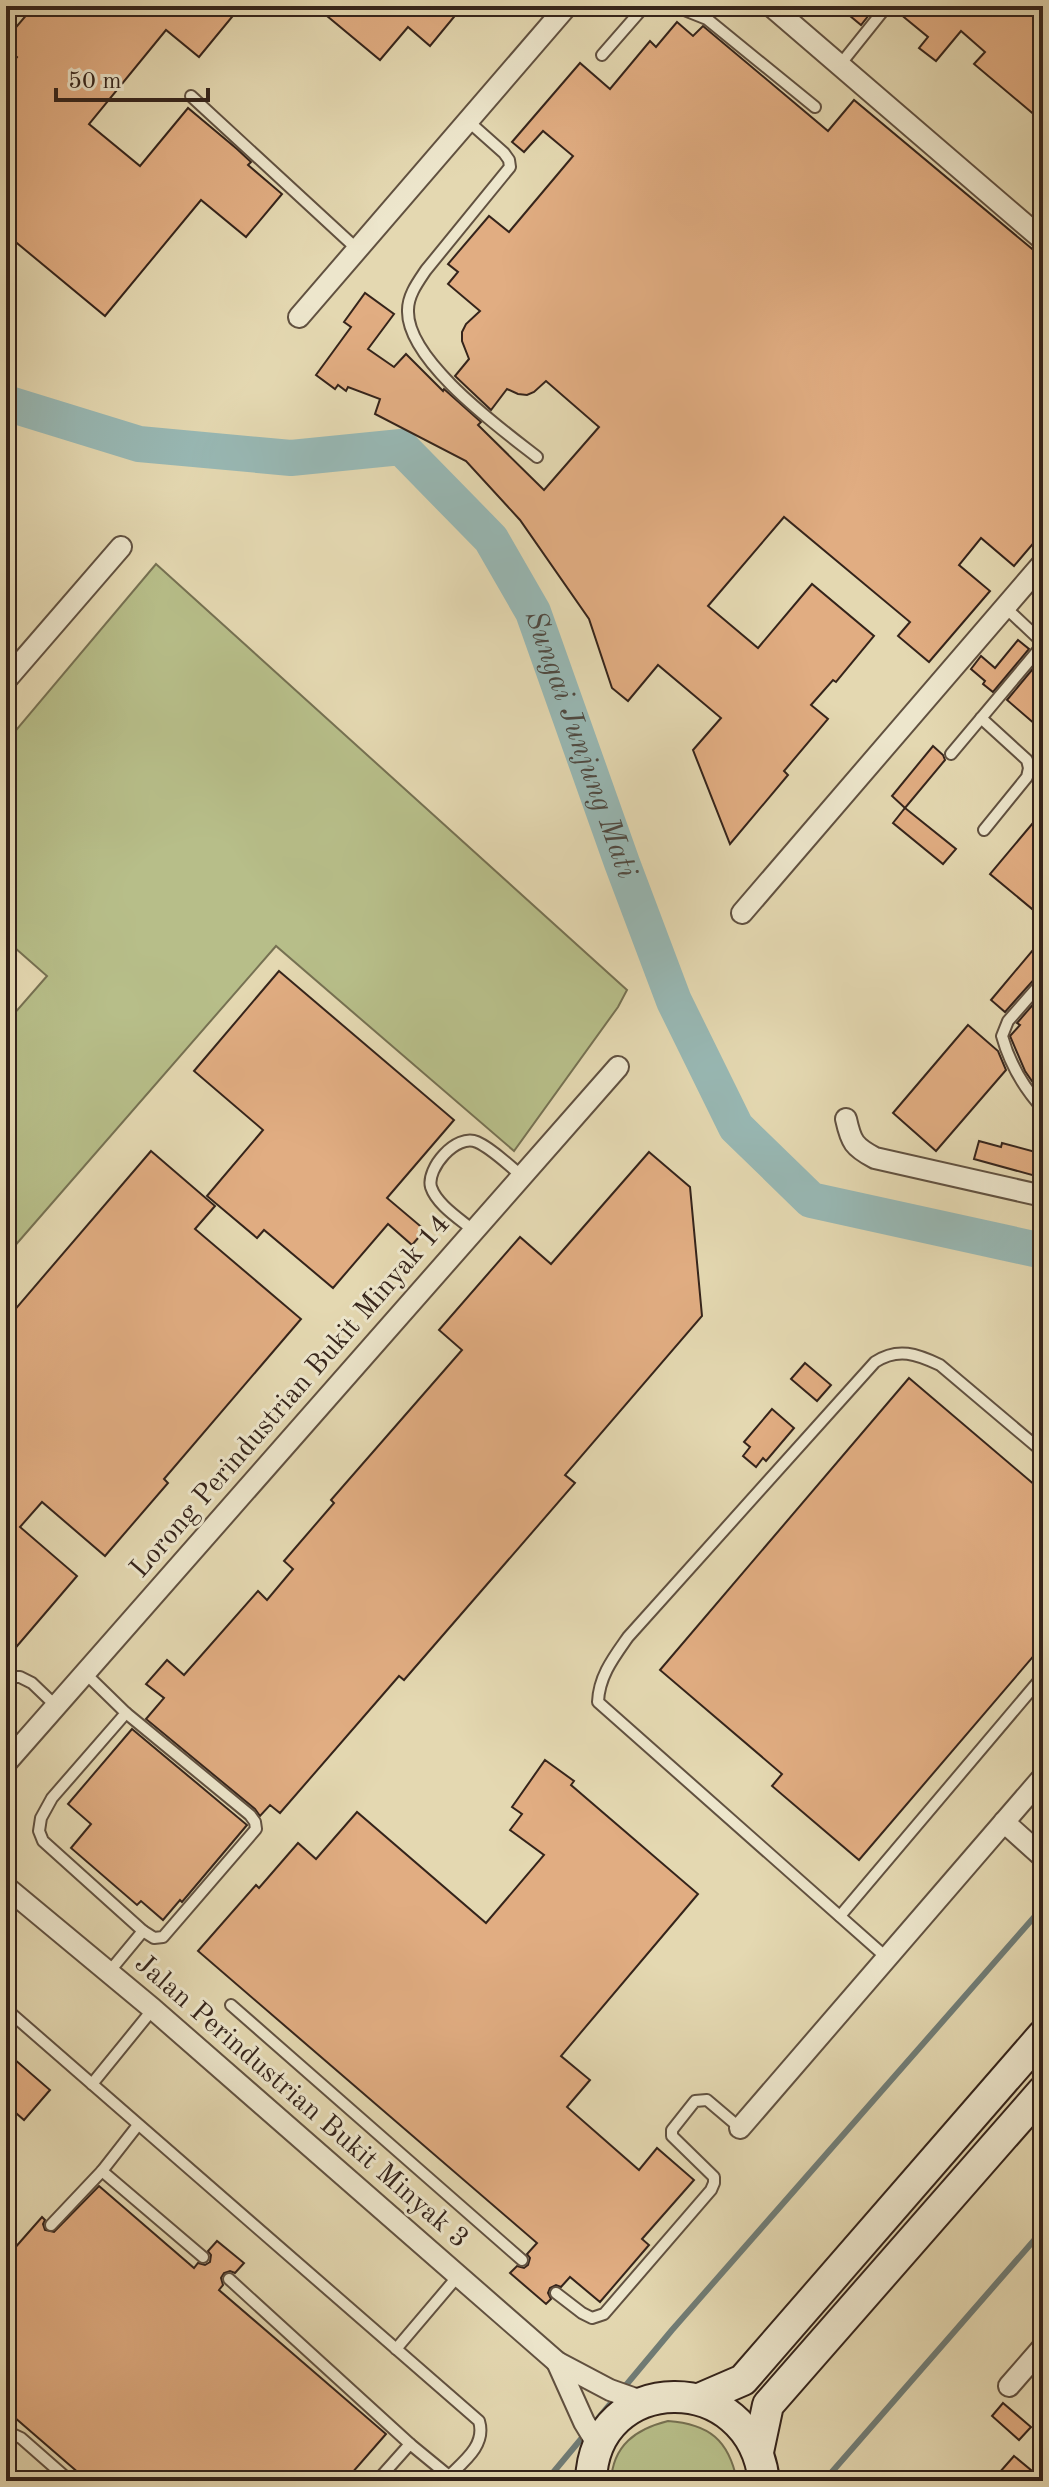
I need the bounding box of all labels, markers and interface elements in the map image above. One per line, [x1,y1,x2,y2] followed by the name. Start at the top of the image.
[56,52,208,102] scale bar
[68,70,122,94] text: 50 m
[519,607,641,883] water label: Sungai Junjung Mati
[126,1210,456,1584] street label: Lorong Perindustrian Bukit Minyak 14
[129,1950,473,2254] street label: Jalan Perindustrian Bukit Minyak 3

